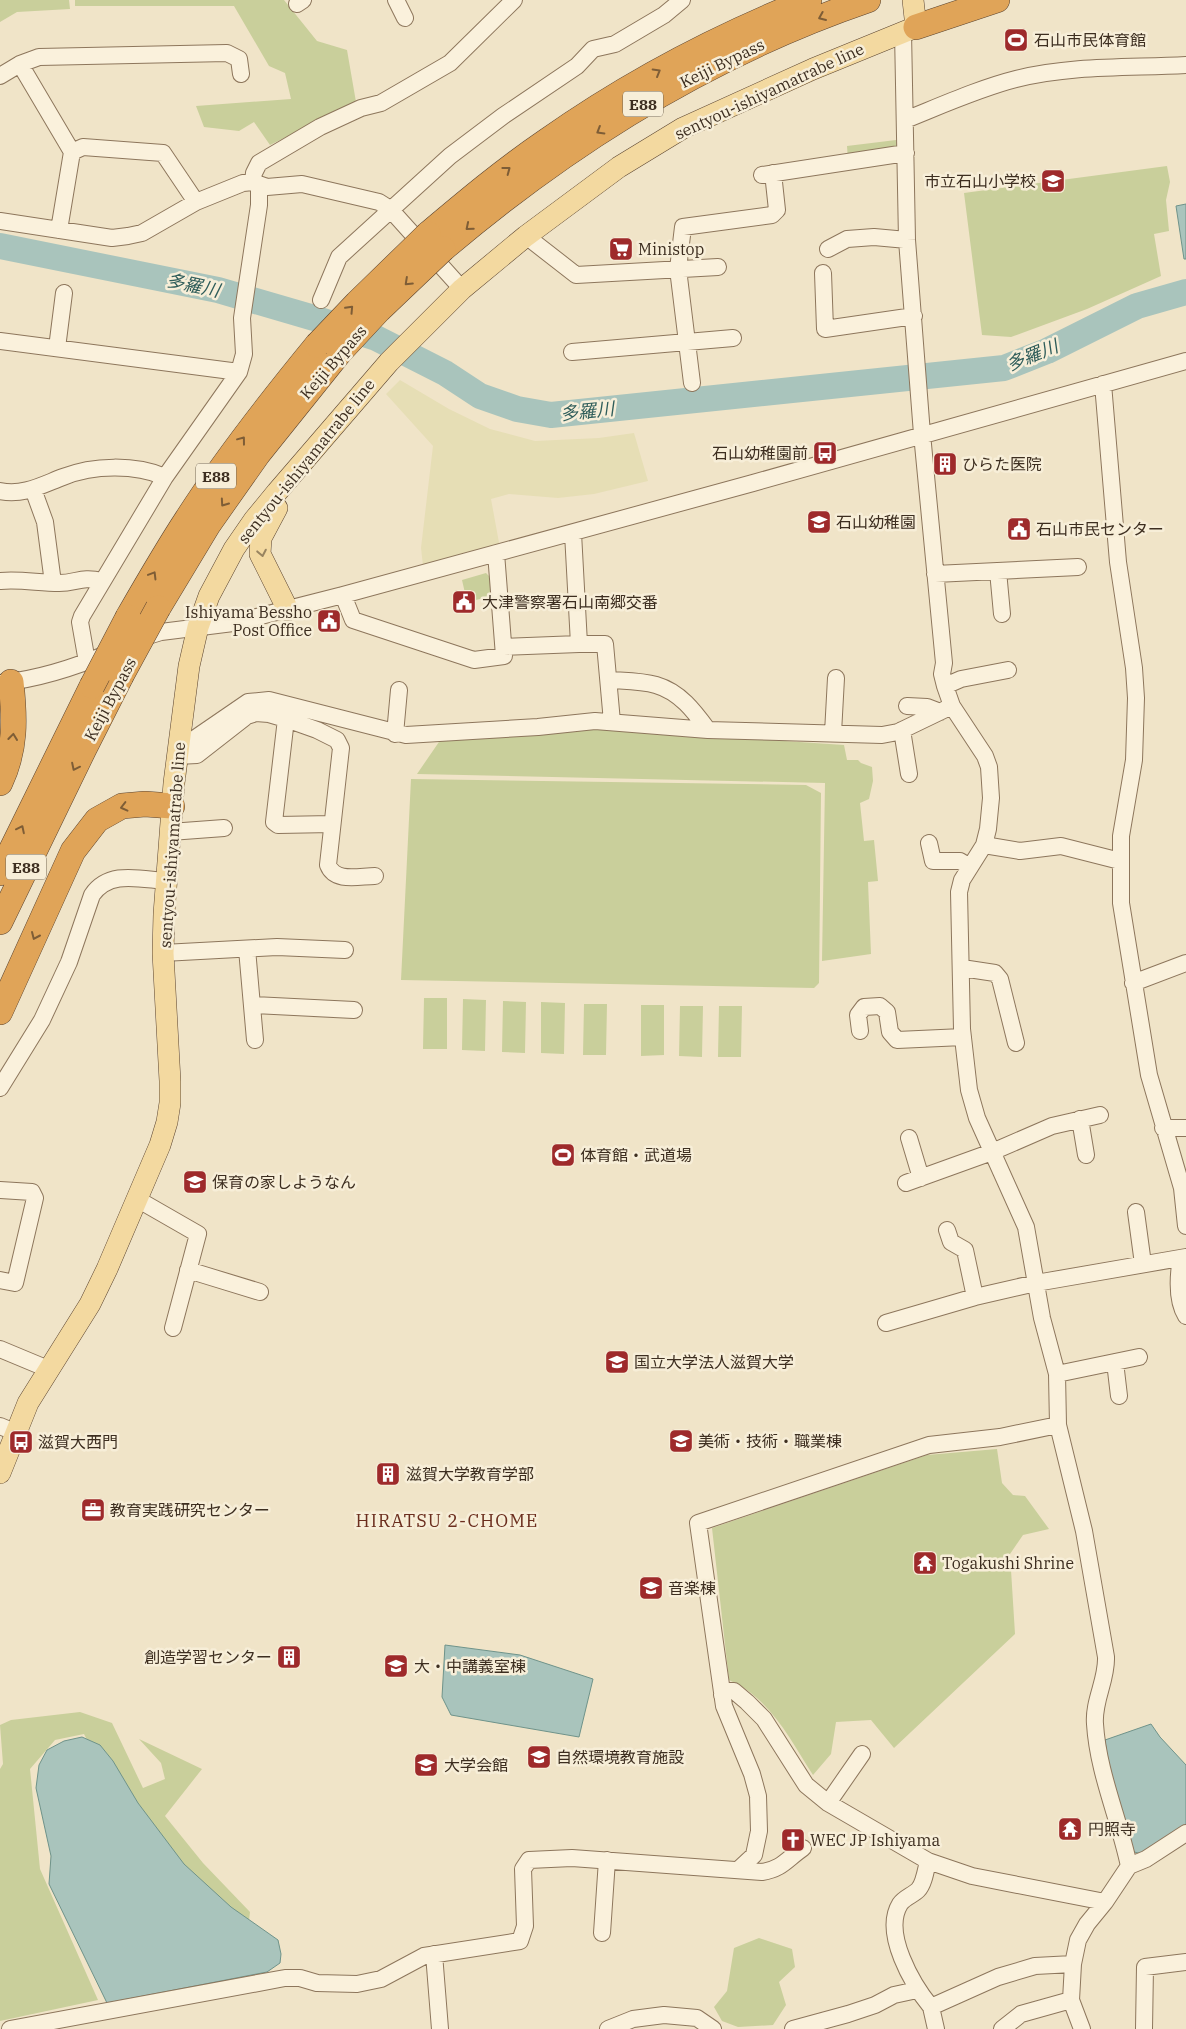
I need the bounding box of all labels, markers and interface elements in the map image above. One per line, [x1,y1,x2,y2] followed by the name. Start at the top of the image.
[818,10,827,21] one-way arrow
[1003,27,1029,53] sports icon: 石山市民体育館
[1034,30,1146,50] place label: 石山市民体育館
[676,34,768,92] street label: Keiji Bypass
[671,38,867,144] street label: sentyou-ishiyamatrabe line
[652,68,661,78] one-way arrow
[623,92,663,116] road number: E88
[596,124,605,134] one-way arrow
[501,168,510,176] one-way arrow
[1040,168,1066,194] school or university icon: 市立石山小学校
[924,171,1036,191] place label: 市立石山小学校
[466,221,475,230] one-way arrow
[608,236,634,262] supermarket icon: Ministop
[638,239,705,259] place label: Ministop
[164,268,224,302] water label: 多羅川
[404,276,413,285] one-way arrow
[345,306,354,315] one-way arrow
[295,321,371,403] street label: Keiji Bypass
[1003,333,1063,376] water label: 多羅川
[233,374,379,548] street label: sentyou-ishiyamatrabe line
[559,397,617,425] water label: 多羅川
[236,436,245,446] one-way arrow
[812,440,838,466] bus stop icon: 石山幼稚園前
[712,443,808,463] place label: 石山幼稚園前
[932,451,958,477] building icon: ひらた医院
[962,454,1042,474] place label: ひらた医院
[196,464,236,488] road number: E88
[221,497,230,507] one-way arrow
[806,509,832,535] school or university icon: 石山幼稚園
[836,512,916,532] place label: 石山幼稚園
[1006,516,1032,542] public building icon: 石山市民センター
[1036,519,1164,539] place label: 石山市民センター
[256,548,266,557] one-way arrow
[146,572,156,581] one-way arrow
[451,589,477,615] public building icon: 大津警察署石山南郷交番
[482,592,658,612] place label: 大津警察署石山南郷交番
[185,602,312,640] place label: Ishiyama Bessho Post Office
[316,608,342,634] public building icon: Ishiyama Bessho Post Office
[80,654,140,744] street label: Keiji Bypass
[7,733,18,741] one-way arrow
[155,741,189,949] street label: sentyou-ishiyamatrabe line
[71,762,81,771] one-way arrow
[120,801,129,812] one-way arrow
[15,825,25,834] one-way arrow
[6,854,46,880] road number: E88
[30,931,41,940] one-way arrow
[550,1142,576,1168] sports icon: 体育館・武道場
[580,1145,692,1165] place label: 体育館・武道場
[182,1169,208,1195] school or university icon: 保育の家しようなん
[212,1172,356,1192] place label: 保育の家しようなん
[604,1349,630,1375] school or university icon: 国立大学法人滋賀大学
[634,1352,794,1372] place label: 国立大学法人滋賀大学
[668,1428,694,1454] school or university icon: 美術・技術・職業棟
[8,1429,34,1455] bus stop icon: 滋賀大西門
[698,1431,842,1451] place label: 美術・技術・職業棟
[38,1432,118,1452] place label: 滋賀大西門
[375,1461,401,1487] building icon: 滋賀大学教育学部
[406,1464,534,1484] place label: 滋賀大学教育学部
[80,1497,106,1523] office icon: 教育実践研究センター
[110,1500,270,1520] place label: 教育実践研究センター
[356,1509,538,1532] district label: HIRATSU 2-CHOME
[912,1550,938,1576] temple icon: Togakushi Shrine
[942,1553,1074,1573] place label: Togakushi Shrine
[638,1575,664,1601] school or university icon: 音楽棟
[668,1578,716,1598] place label: 音楽棟
[276,1644,302,1670] building icon: 創造学習センター
[144,1647,272,1667] place label: 創造学習センター
[383,1653,409,1679] school or university icon: 大・中講義室棟
[414,1656,526,1676] place label: 大・中講義室棟
[526,1744,552,1770] school or university icon: 自然環境教育施設
[556,1747,684,1767] place label: 自然環境教育施設
[413,1752,439,1778] school or university icon: 大学会館
[444,1755,508,1775] place label: 大学会館
[1057,1816,1083,1842] temple icon: 円照寺
[1088,1819,1136,1839] place label: 円照寺
[780,1827,806,1853] church icon: WEC JP Ishiyama
[810,1830,941,1850] place label: WEC JP Ishiyama

